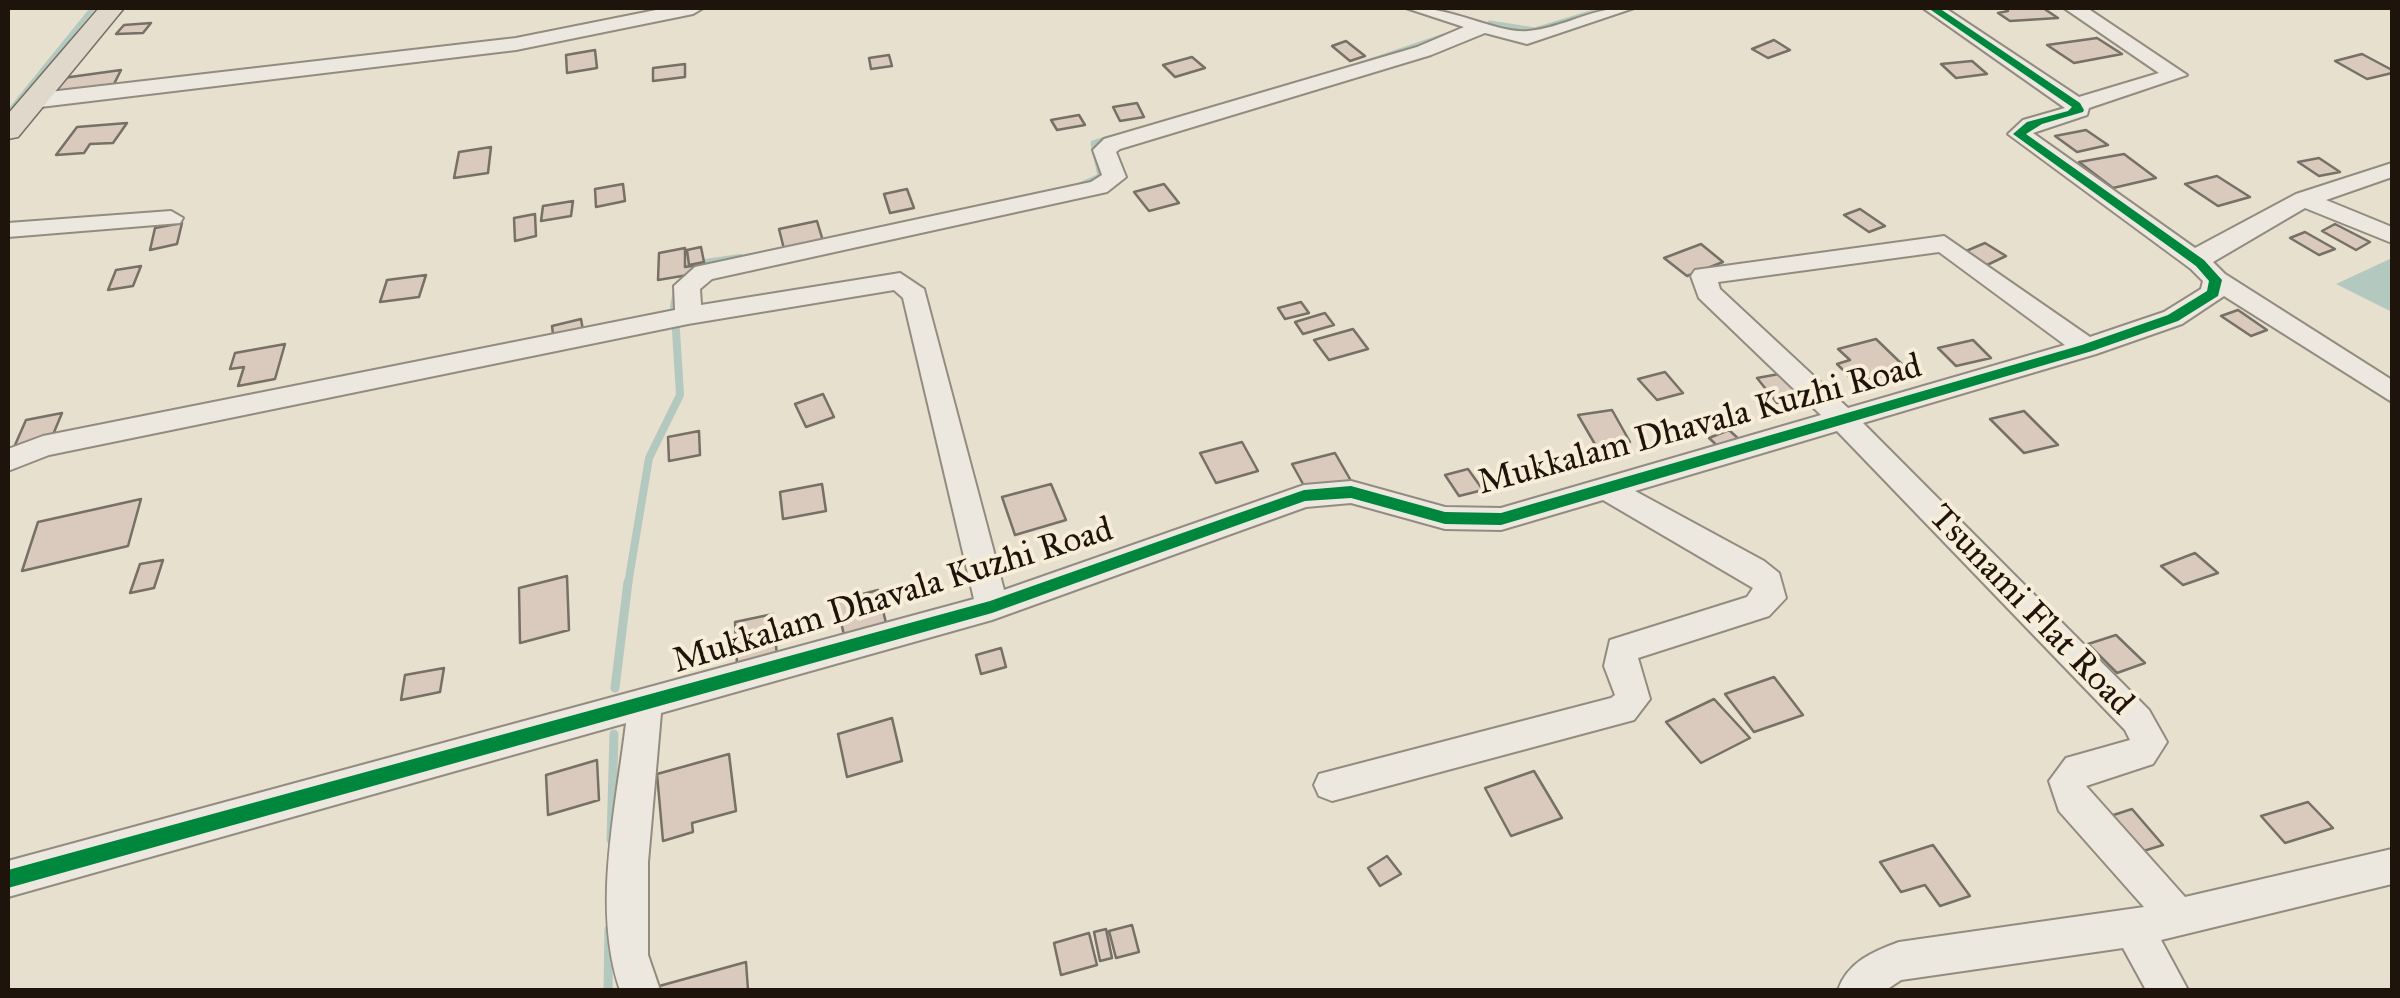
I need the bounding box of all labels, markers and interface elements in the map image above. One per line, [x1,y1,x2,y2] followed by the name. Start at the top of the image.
[1473,346,1927,506] street label: Mukkalam Dhavala Kuzhi Road
[1919,497,2141,725] street label: Tsunami Flat Road
[668,510,1118,684] street label: Mukkalam Dhavala Kuzhi Road

